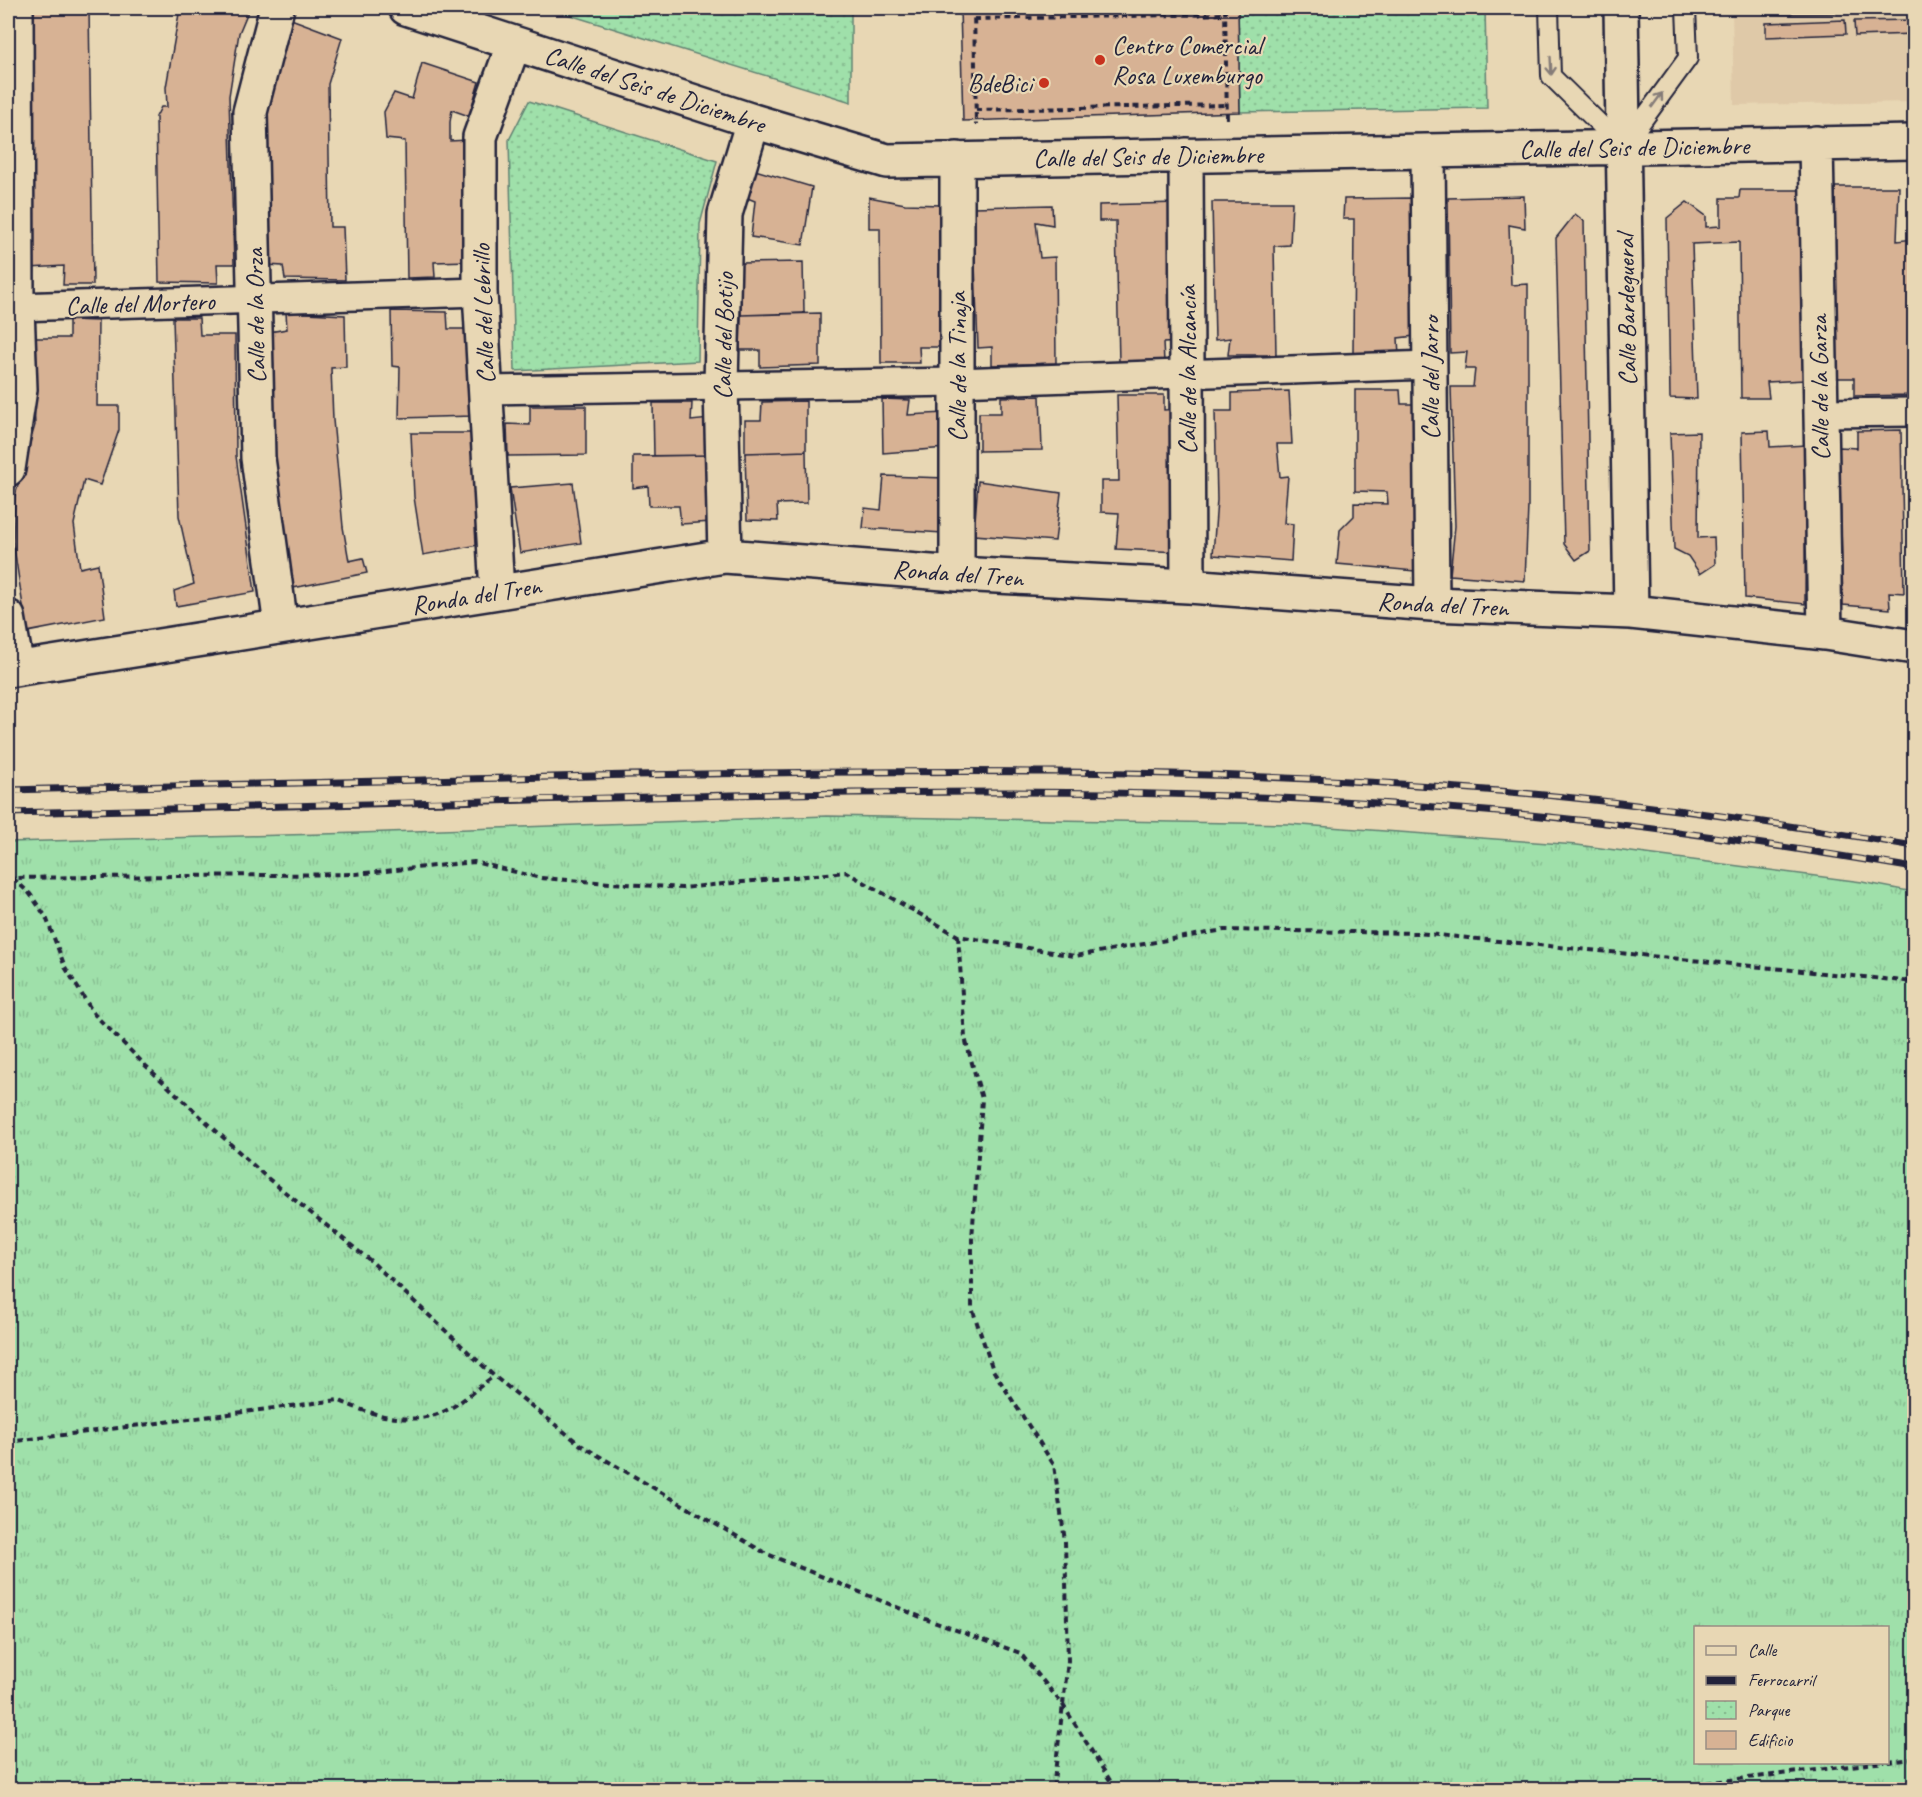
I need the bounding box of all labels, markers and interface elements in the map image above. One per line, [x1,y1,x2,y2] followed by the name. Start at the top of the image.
[1112,29,1266,92] place label: Centro Comercial Rosa Luxemburgo
[540,38,772,141] street label: Calle del Seis de Diciembre
[1093,53,1107,67] marker: Centro Comercial Rosa Luxemburgo
[1545,55,1556,75] one-way arrow
[968,67,1035,100] place label: BdeBici
[1037,76,1051,90] marker: BdeBici
[1651,93,1663,109] one-way arrow
[1519,129,1752,166] street label: Calle del Seis de Diciembre
[1033,138,1266,175] street label: Calle del Seis de Diciembre
[1609,229,1644,386] street label: Calle Bardegueral
[465,242,502,384] street label: Calle del Lebrillo
[238,247,273,384] street label: Calle de la Orza
[706,270,741,400] street label: Calle del Botijo
[65,284,217,323] street label: Calle del Mortero
[1171,284,1204,454] street label: Calle de la Alcancía
[941,290,974,442] street label: Calle de la Tinaja
[1414,313,1447,440] street label: Calle del Jarro
[1802,313,1837,461] street label: Calle de la Garza
[891,552,1026,595] street label: Ronda del Tren
[409,569,545,622] street label: Ronda del Tren
[1377,585,1511,624] street label: Ronda del Tren
[1694,1626,1889,1764] legend
[1748,1639,1777,1661] text: Calle
[1748,1669,1817,1691] text: Ferrocarril
[1748,1699,1790,1721] text: Parque
[1748,1729,1794,1751] text: Edificio

